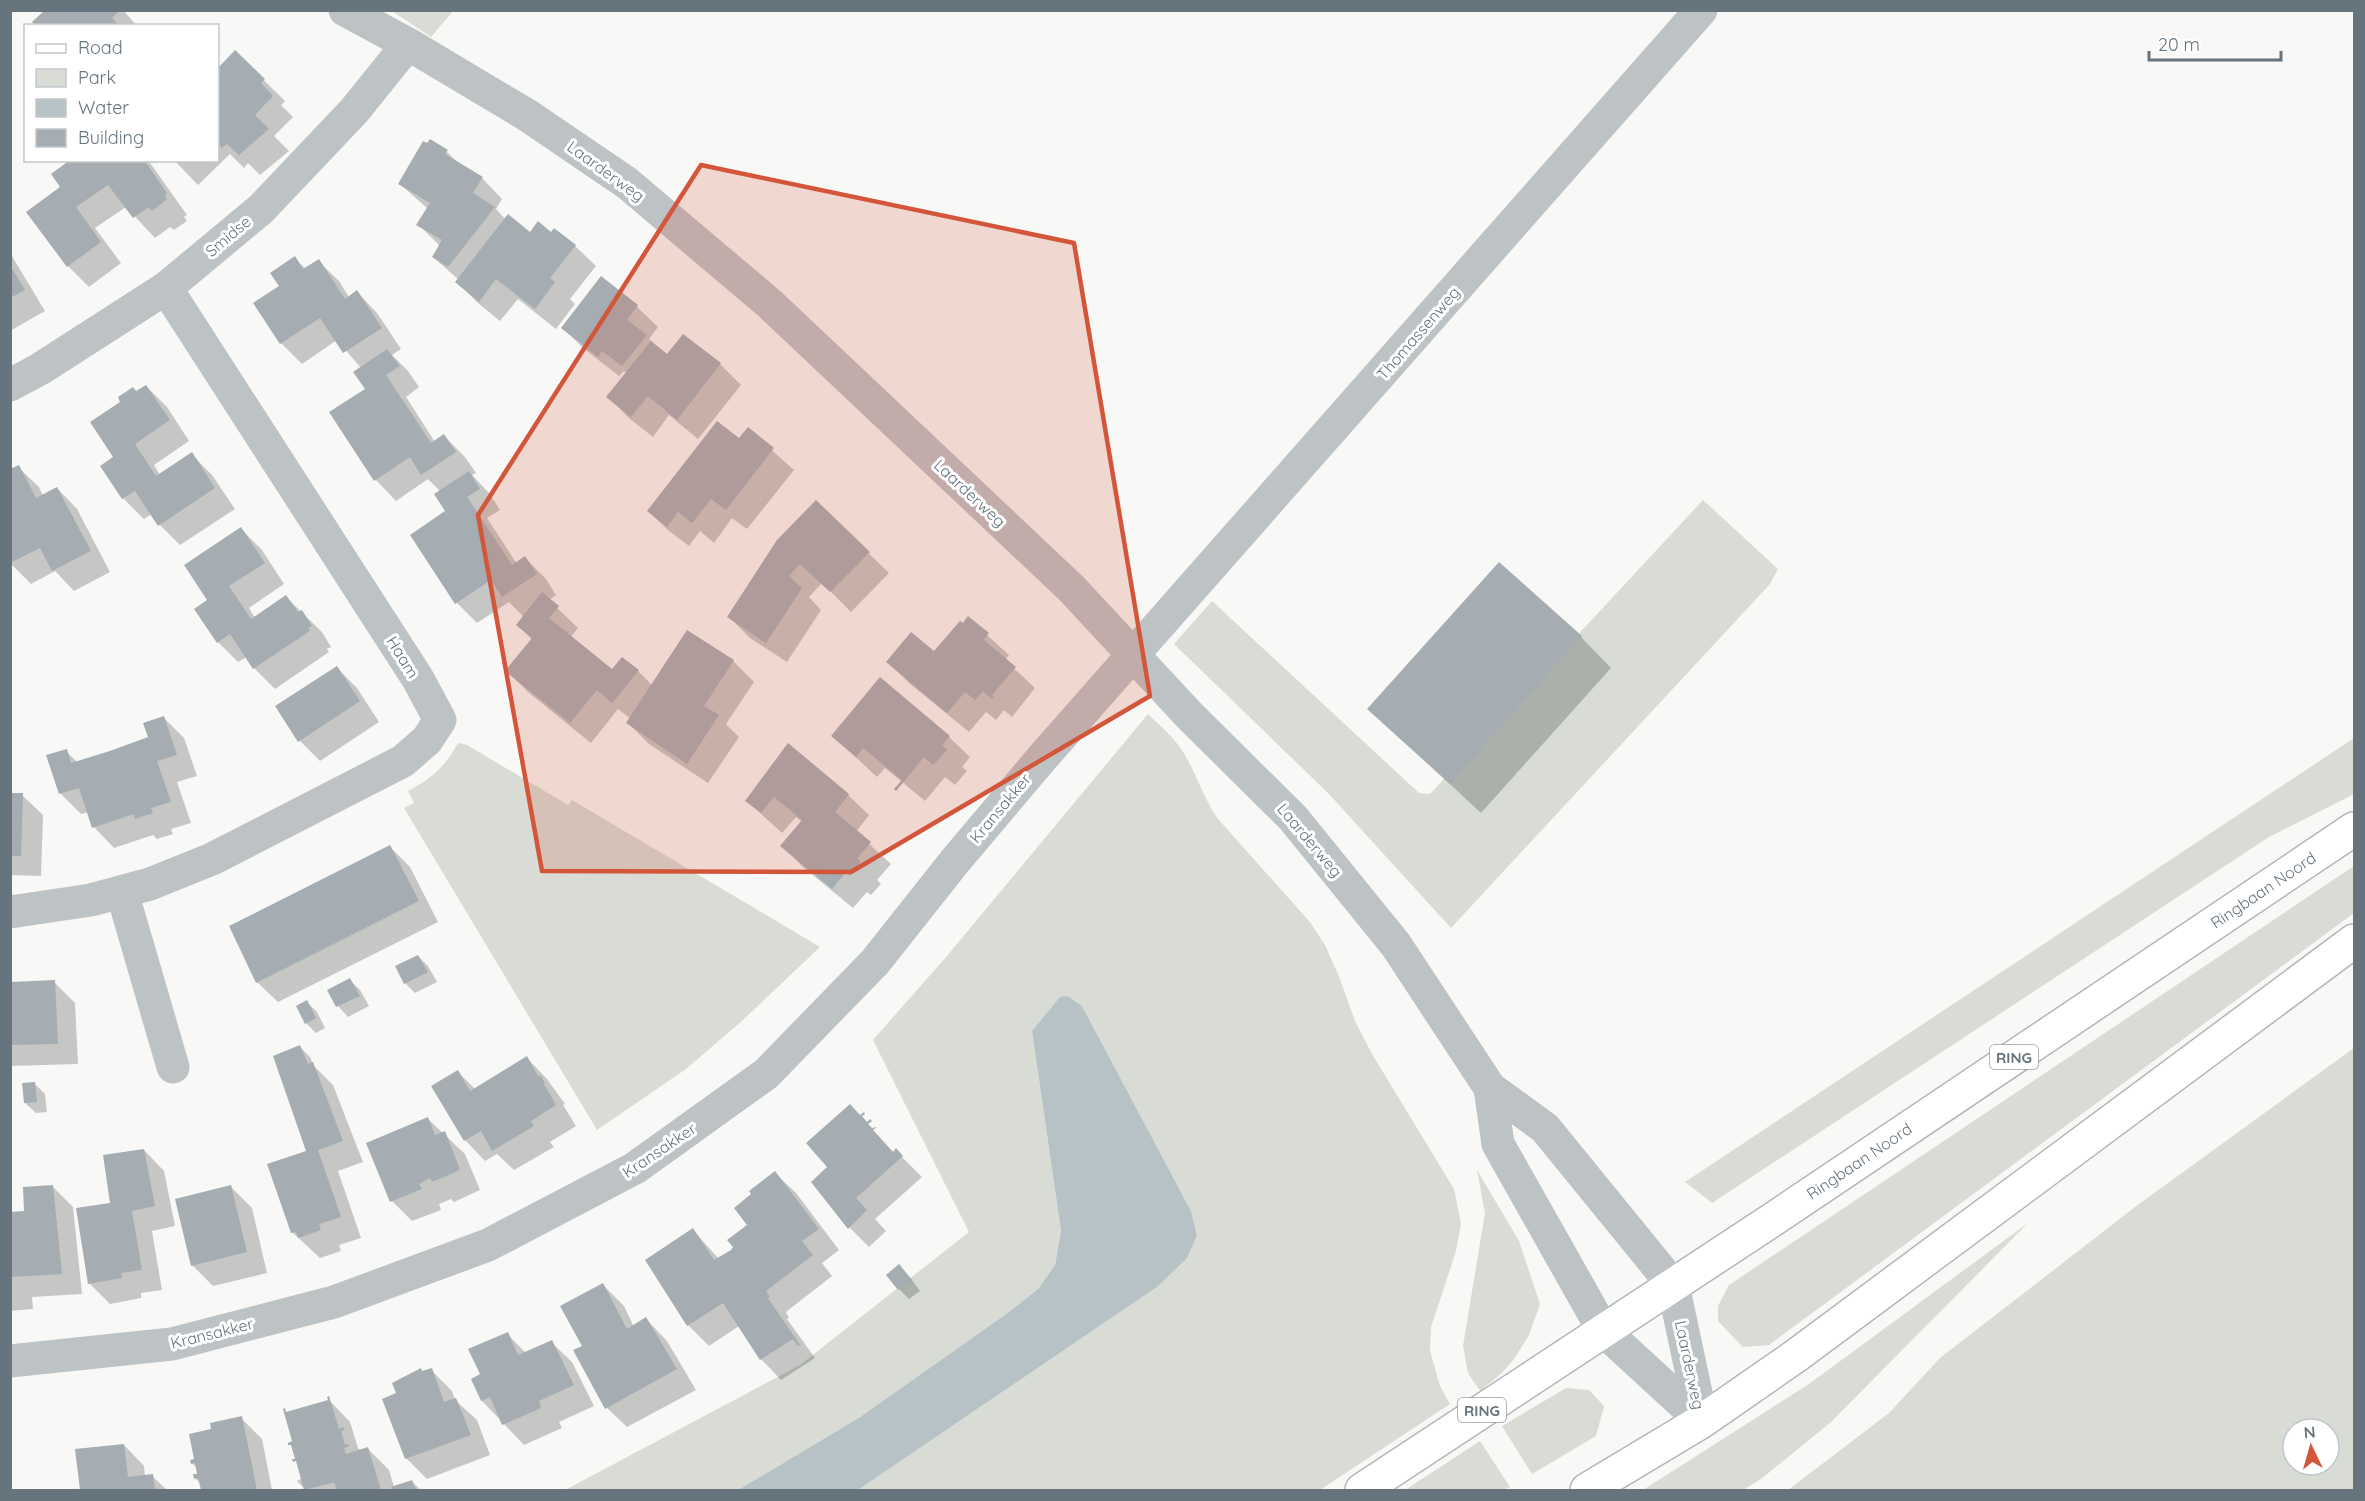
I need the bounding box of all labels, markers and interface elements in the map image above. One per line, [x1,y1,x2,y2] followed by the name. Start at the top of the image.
[24,24,219,162] legend
[2149,24,2281,62] scale bar
[2158,33,2200,56] text: 20 m
[78,36,123,59] text: Road
[78,66,116,89] text: Park
[78,96,129,119] text: Water
[78,126,144,149] text: Building
[563,136,649,206] street label: Laarderweg
[201,211,255,261] street label: Smidse
[1372,282,1464,384] street label: Thomassenweg
[930,455,1010,531] street label: Laarderweg
[382,632,424,682] street label: Haam
[965,769,1035,847] street label: Kransakker
[1273,799,1347,881] street label: Laarderweg
[2207,847,2319,933] street label: Ringbaan Noord
[1990,1045,2038,1069] road number: RING
[618,1118,700,1182] street label: Kransakker
[1803,1118,1915,1204] street label: Ringbaan Noord
[168,1313,256,1353] street label: Kransakker
[1671,1319,1709,1411] street label: Laarderweg
[1458,1398,1506,1422] road number: RING
[2281,1417,2341,1477] north arrow
[2303,1422,2316,1443] text: N

